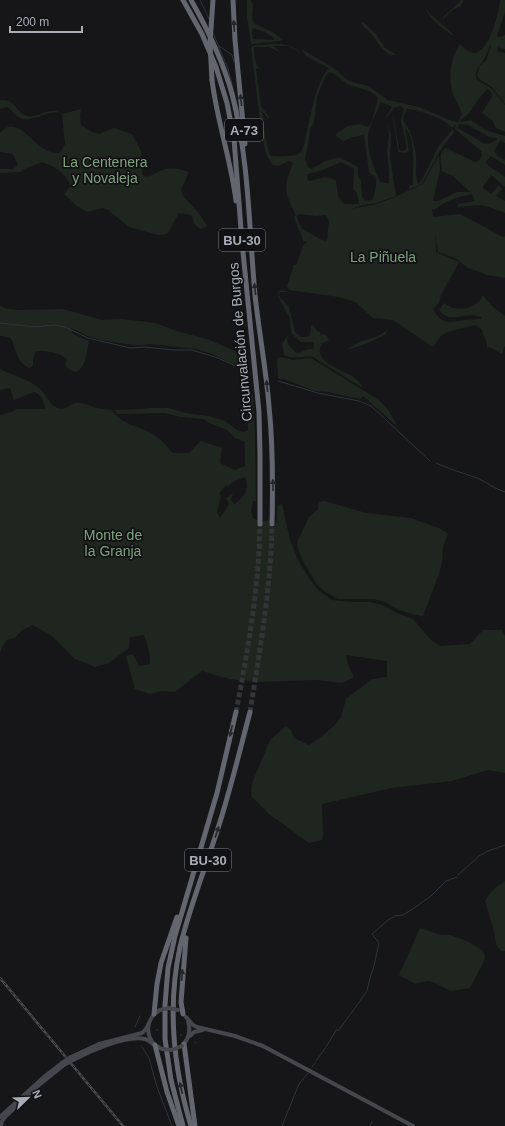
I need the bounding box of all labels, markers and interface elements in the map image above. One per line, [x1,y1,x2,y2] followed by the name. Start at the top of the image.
[10,8,82,34] scale bar
[16,15,49,29] text: 200 m
[230,20,237,32] one-way arrow
[238,94,244,106] one-way arrow
[225,119,263,141] road number: A-73
[63,154,148,186] park label: La Centenera y Novaleja
[219,229,265,251] road number: BU-30
[350,249,416,265] park label: La Piñuela
[225,262,255,422] street label: Circunvalación de Burgos
[252,283,258,295] one-way arrow
[264,380,270,392] one-way arrow
[269,479,276,491] one-way arrow
[84,527,142,559] park label: Monte de la Granja
[228,725,234,738] one-way arrow
[214,826,220,838] one-way arrow
[185,849,231,871] road number: BU-30
[179,969,186,981] one-way arrow
[8,1078,48,1118] north arrow
[178,1082,184,1095] one-way arrow
[30,1088,44,1100] text: N

